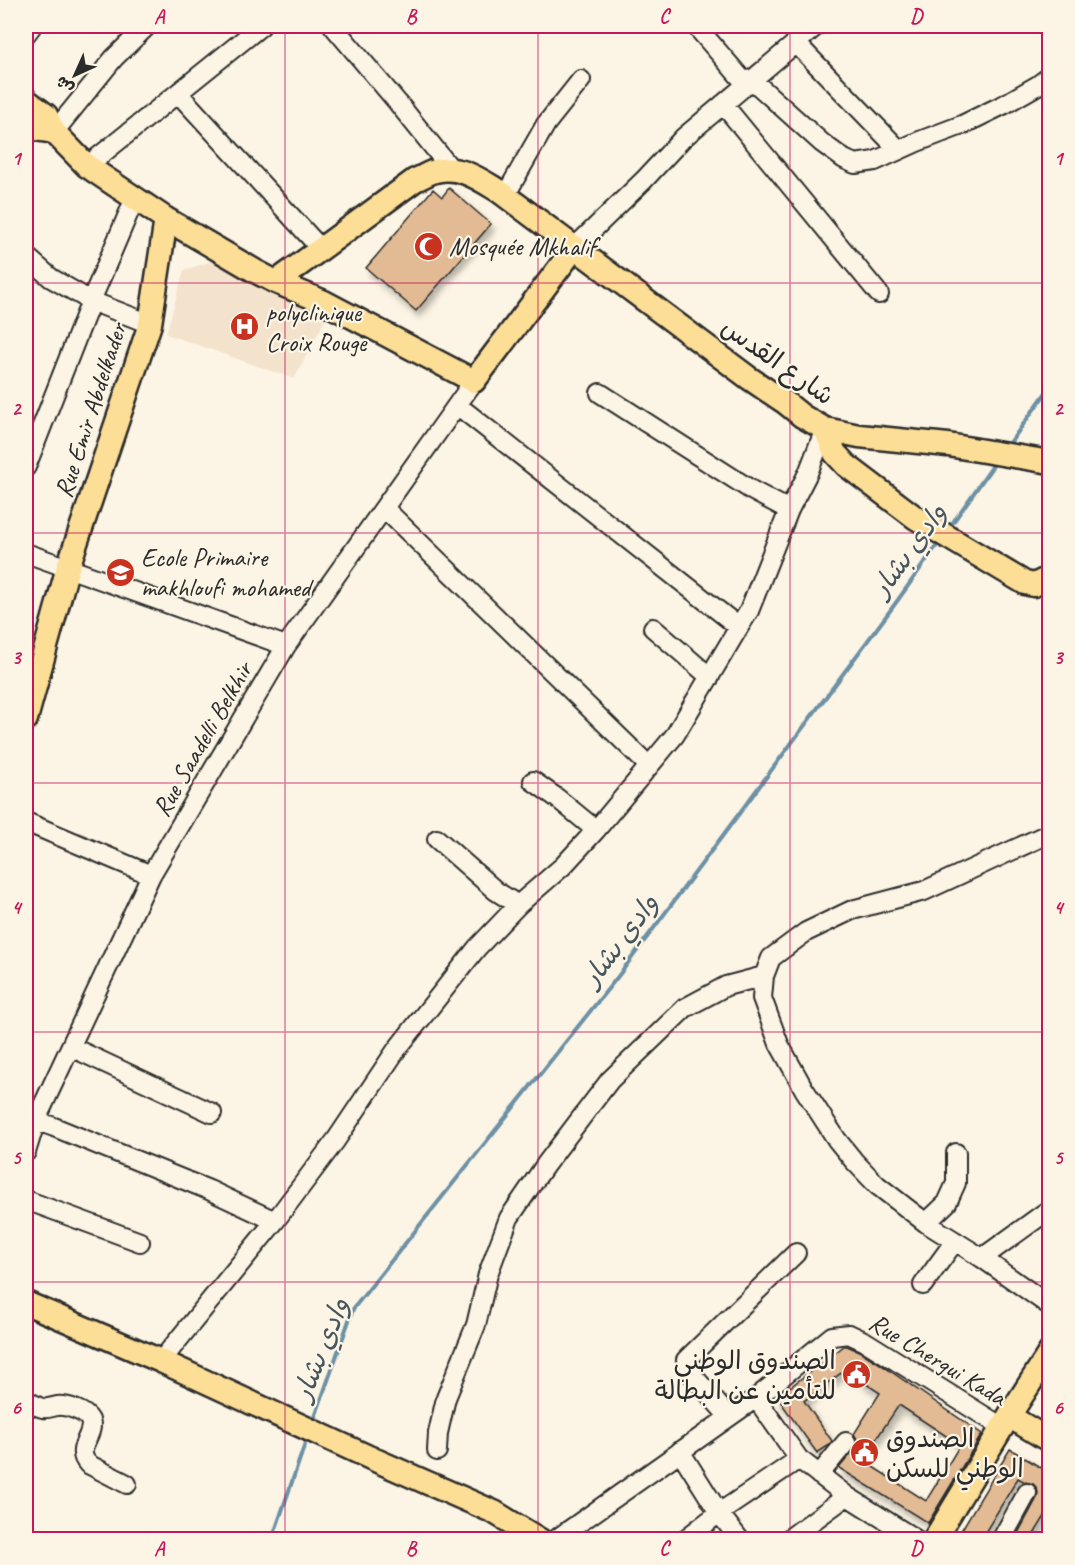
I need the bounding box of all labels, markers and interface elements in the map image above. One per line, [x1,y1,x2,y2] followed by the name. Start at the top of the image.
[154,4,166,29] text: A
[406,4,418,29] text: B
[659,4,671,29] text: C
[910,4,924,29] text: D
[45,45,105,105] north arrow
[52,72,78,98] text: ش
[12,146,23,171] text: 1
[1054,146,1065,171] text: 1
[412,230,444,262] mosque icon: Mosquée Mkhalif
[449,230,601,263] place label: Mosquée Mkhalif
[266,296,368,359] place label: polyclinique Croix Rouge
[229,311,261,343] hospital icon: polyclinique Croix Rouge
[714,311,841,413] street label: شارع القدس
[47,317,135,502] street label: Rue Emir Abdelkader
[12,396,23,421] text: 2
[1054,396,1065,421] text: 2
[862,496,956,607] water label: وادي بشار
[141,541,314,604] place label: Ecole Primaire makhloufi mohamed
[104,556,136,588] school or university icon: Ecole Primaire makhloufi mohamed
[12,645,23,670] text: 3
[1054,645,1065,670] text: 3
[145,654,261,822] street label: Rue Saadelli Belkhir
[572,887,668,997] water label: وادي بشار
[12,895,24,920] text: 4
[1054,895,1066,920] text: 4
[12,1145,23,1170] text: 5
[1054,1145,1065,1170] text: 5
[284,1293,359,1408] water label: وادي بشار
[863,1306,1014,1414] street label: Rue Chergui Kada
[655,1344,836,1407] place label: الصندوق الوطني للتأمين عن البطالة
[841,1359,873,1391] public building icon: الصندوق الوطني للتأمين عن البطالة
[11,1395,22,1420] text: 6
[1053,1395,1064,1420] text: 6
[886,1422,1024,1491] place label: الصندوق الوطني للسكن
[849,1437,881,1469] public building icon: الصندوق الوطني للسكن
[154,1536,166,1561] text: A
[406,1536,418,1561] text: B
[659,1536,671,1561] text: C
[910,1536,924,1561] text: D

